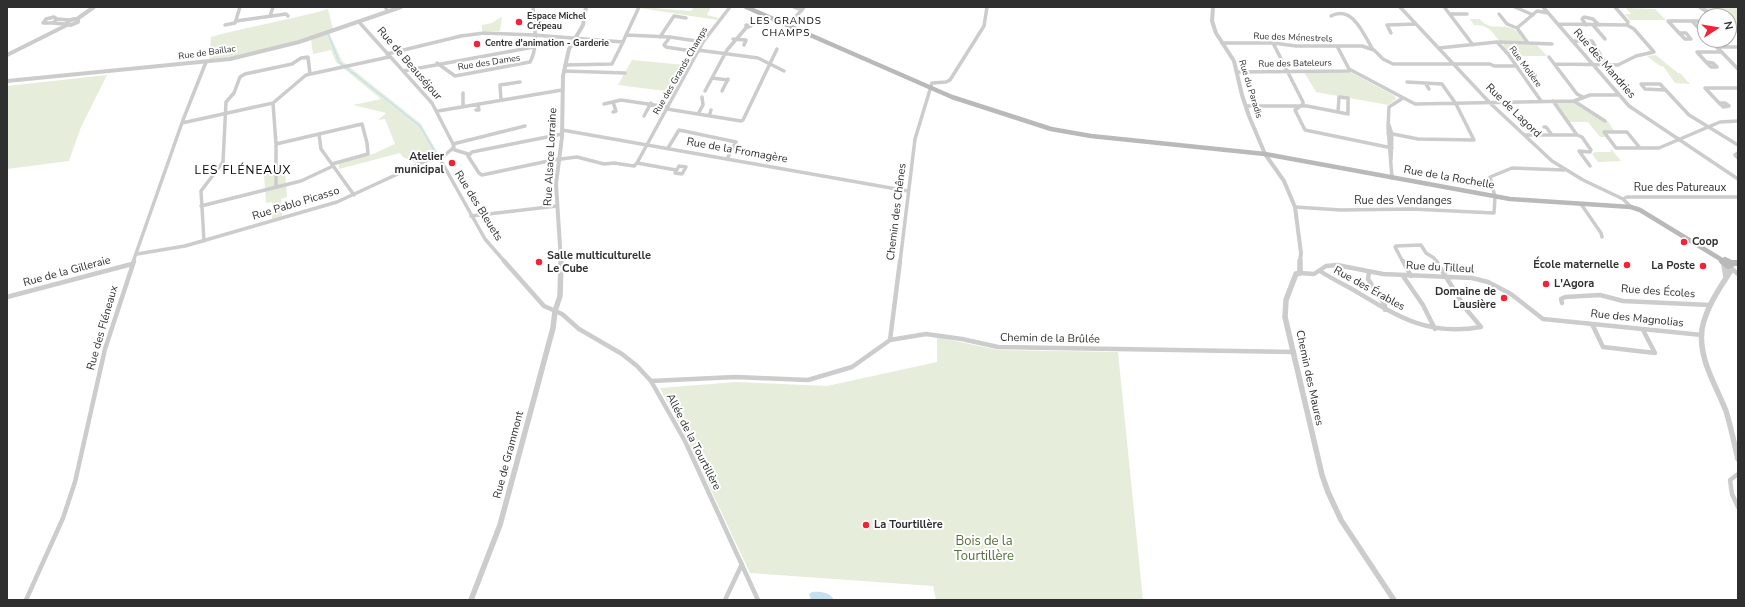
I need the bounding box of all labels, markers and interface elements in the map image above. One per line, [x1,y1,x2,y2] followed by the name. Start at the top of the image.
[1697,8,1737,48] north arrow
[527,12,586,33] place label: Espace Michel Crépeau
[750,16,822,40] district label: LES GRANDS CHAMPS
[514,17,524,27] marker: Espace Michel Crépeau
[1720,20,1736,31] text: N
[374,25,444,103] street label: Rue de Beauséjour
[651,25,711,117] street label: Rue des Grands Champs
[1570,26,1638,102] street label: Rue des Mandries
[1253,31,1333,45] street label: Rue des Ménestrels
[472,39,482,49] marker: Centre d'animation - Garderie
[485,39,609,49] place label: Centre d'animation - Garderie
[178,44,236,62] street label: Rue de Baillac
[1506,44,1544,90] street label: Rue Molière
[457,53,521,73] street label: Rue des Dames
[1236,58,1264,120] street label: Rue du Paradis
[1258,58,1332,70] street label: Rue des Bateleurs
[1483,81,1543,141] street label: Rue de Lagord
[542,107,560,207] street label: Rue Alsace Lorraine
[685,136,789,166] street label: Rue de la Fromagère
[395,150,444,176] place label: Atelier municipal
[447,158,457,168] marker: Atelier municipal
[884,163,910,261] street label: Chemin des Chênes
[195,164,291,178] district label: LES FLÉNEAUX
[1403,164,1495,192] street label: Rue de la Rochelle
[451,168,505,244] street label: Rue des Bleuets
[1634,181,1726,195] street label: Rue des Patureaux
[251,184,341,224] street label: Rue Pablo Picasso
[1354,194,1452,208] street label: Rue des Vendanges
[1692,235,1718,249] place label: Coop
[1679,237,1689,247] marker: Coop
[547,249,651,275] place label: Salle multiculturelle Le Cube
[22,254,112,290] street label: Rue de la Gilleraie
[534,257,544,267] marker: Salle multiculturelle Le Cube
[1533,258,1619,272] place label: École maternelle
[1651,259,1695,273] place label: La Poste
[1405,260,1475,276] street label: Rue du Tilleul
[1622,260,1632,270] marker: École maternelle
[1698,261,1708,271] marker: La Poste
[1331,264,1407,314] street label: Rue des Érables
[1554,277,1594,291] place label: L'Agora
[1541,279,1551,289] marker: L'Agora
[1620,283,1696,301] street label: Rue des Écoles
[85,284,121,372] street label: Rue des Fléneaux
[1435,285,1496,311] place label: Domaine de Lausière
[1499,293,1509,303] marker: Domaine de Lausière
[1590,308,1684,330] street label: Rue des Magnolias
[1292,329,1326,427] street label: Chemin des Maures
[1000,332,1100,346] street label: Chemin de la Brûlée
[663,391,723,493] street label: Allée de la Tourtillère
[491,410,527,500] street label: Rue de Grammont
[874,518,943,532] place label: La Tourtillère
[861,520,871,530] marker: La Tourtillère
[954,534,1014,565] park label: Bois de la Tourtillère

